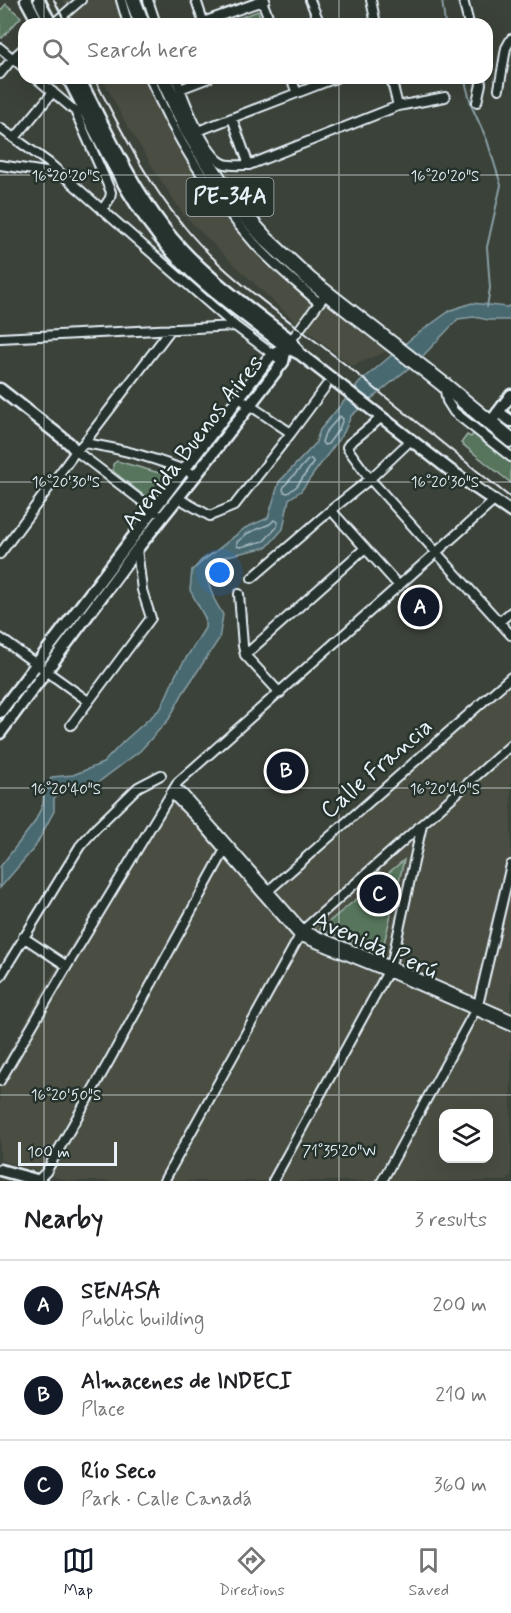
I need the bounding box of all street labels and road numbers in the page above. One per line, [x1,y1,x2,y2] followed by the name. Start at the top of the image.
[186,178,274,216] road number: PE-34A
[115,349,271,537] street label: Avenida Buenos Aires
[314,712,440,826] street label: Calle Francia
[308,905,442,987] street label: Avenida Perú

